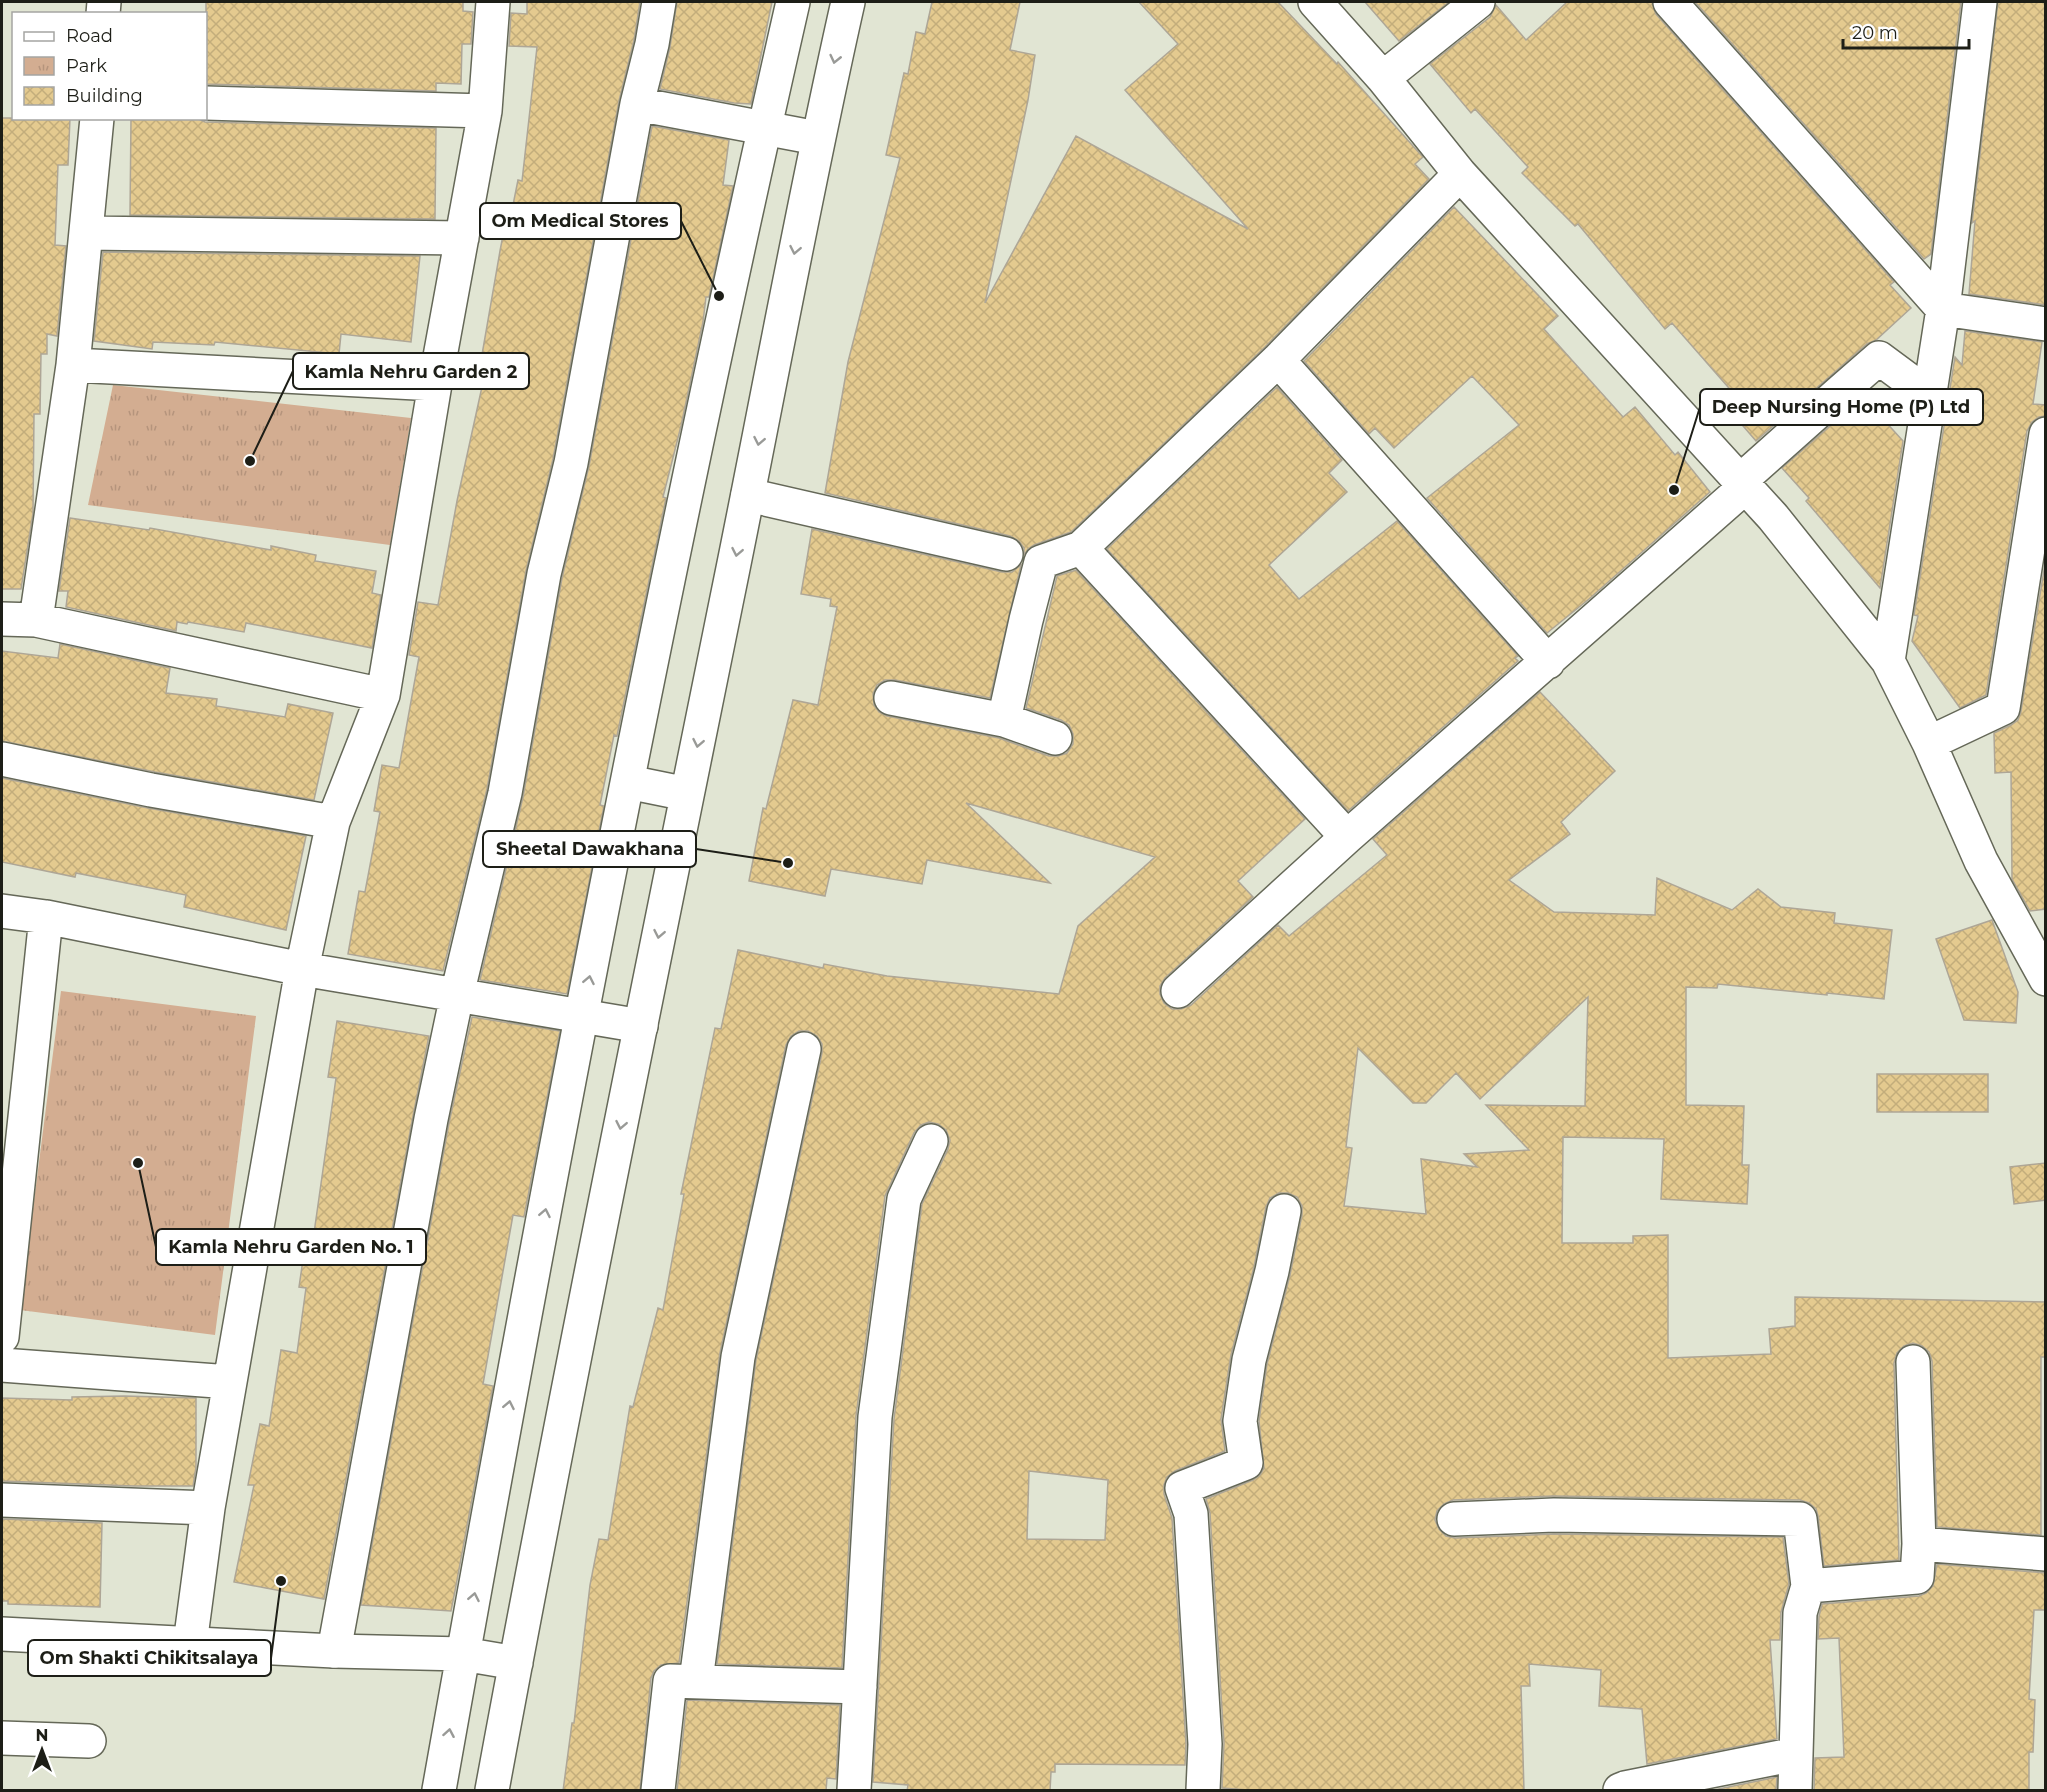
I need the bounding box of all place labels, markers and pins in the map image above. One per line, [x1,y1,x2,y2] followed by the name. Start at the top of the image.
[480,203,681,239] callout: Om Medical Stores
[293,353,529,389] callout: Kamla Nehru Garden 2
[1700,389,1983,425] callout: Deep Nursing Home (P) Ltd
[483,831,696,867] callout: Sheetal Dawakhana
[156,1229,426,1265] callout: Kamla Nehru Garden No. 1
[28,1640,271,1676] callout: Om Shakti Chikitsalaya

